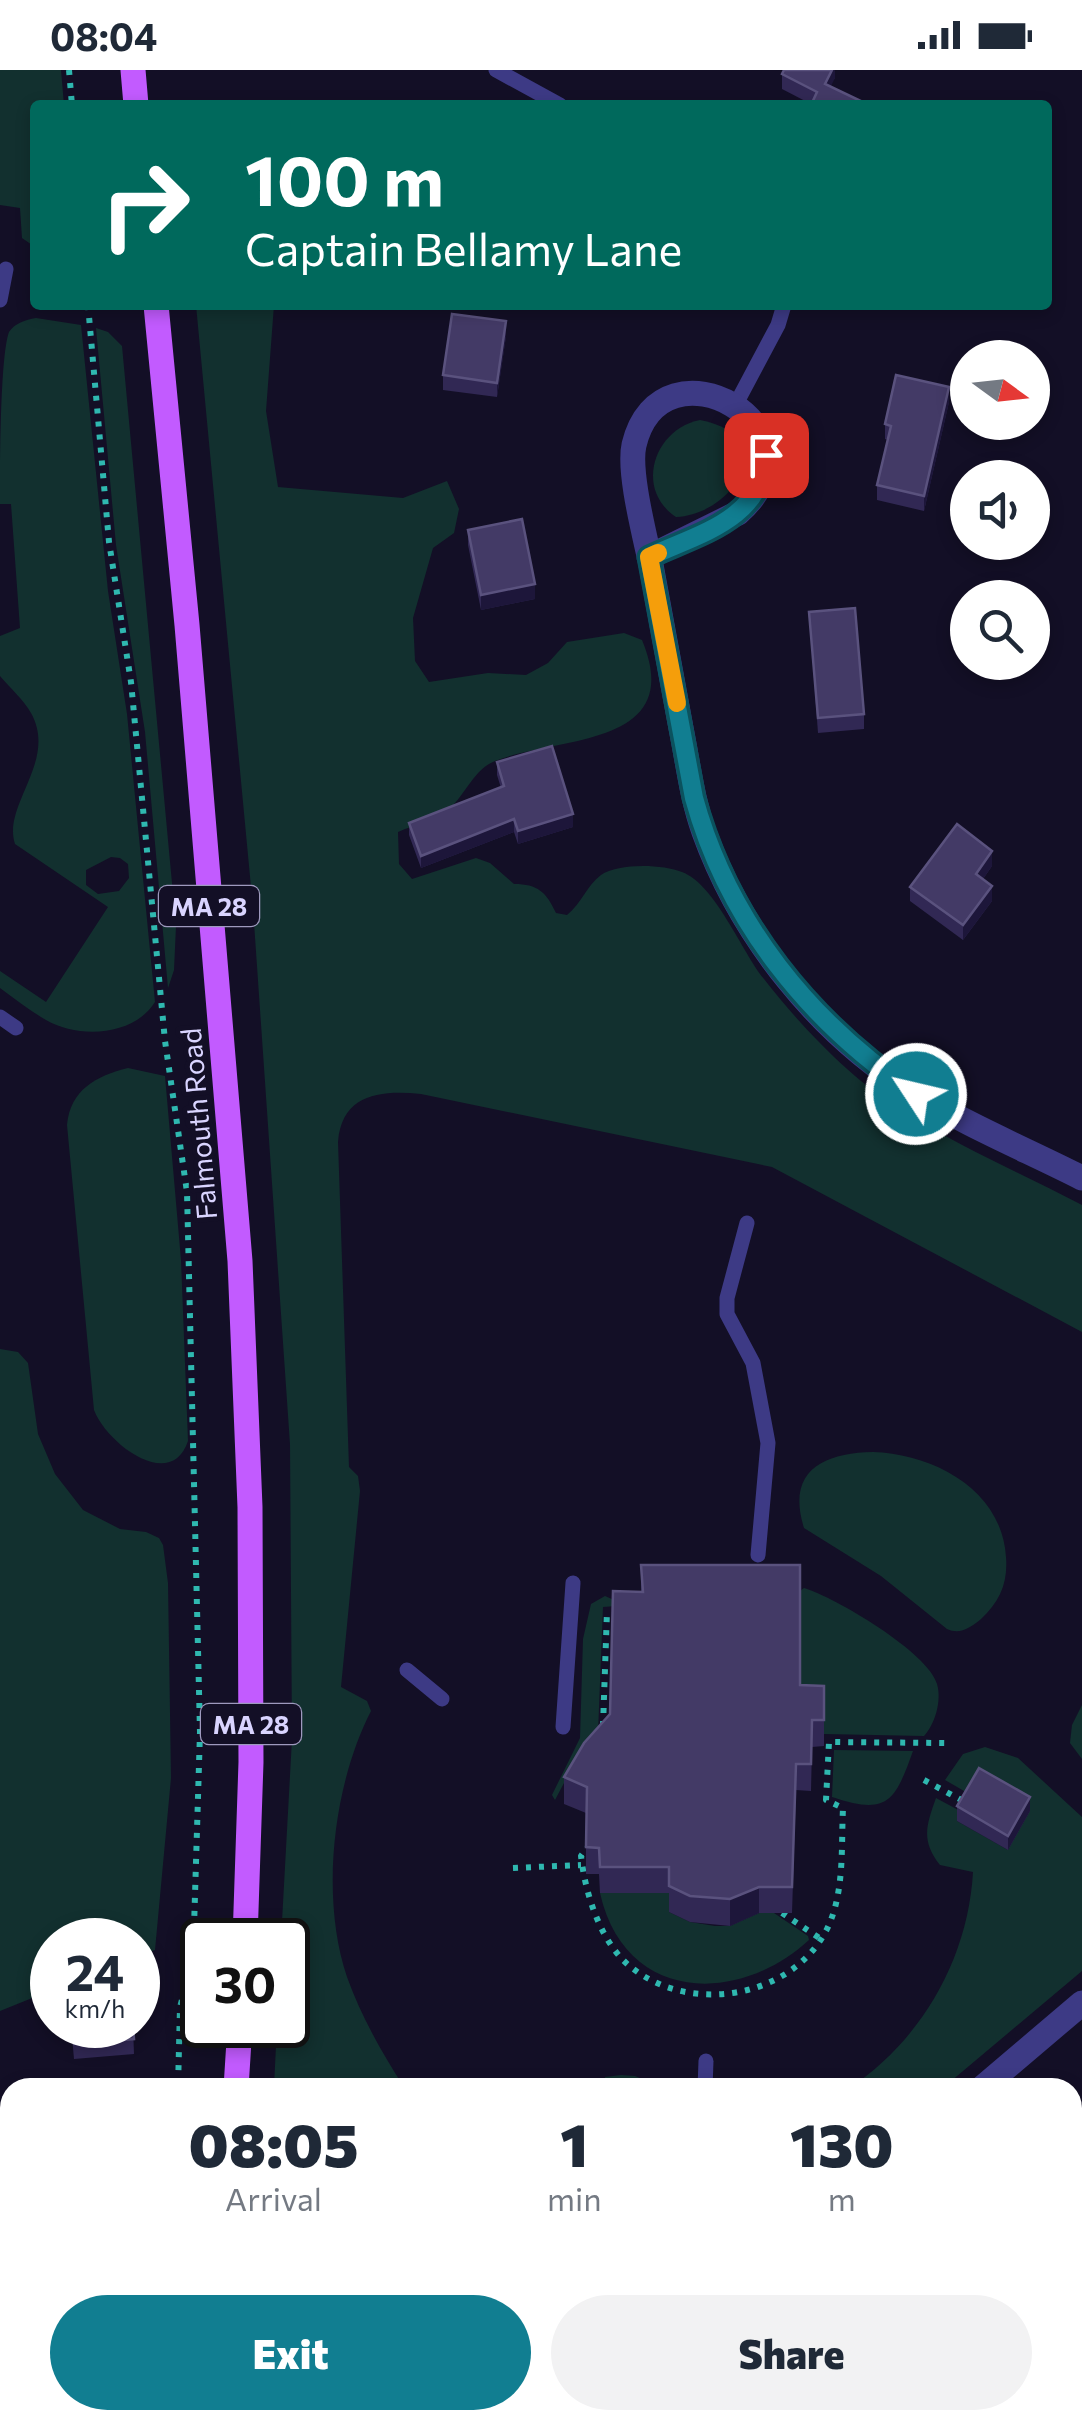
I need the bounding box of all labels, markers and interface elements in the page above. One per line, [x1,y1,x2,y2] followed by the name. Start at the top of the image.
[50,12,157,59] text: 08:04
[245,135,444,220] text: 100 m
[80,140,210,270] icon: right
[245,220,682,275] text: Captain Bellamy Lane
[950,340,1050,440] north arrow
[950,340,1050,680] map controls
[724,413,809,498] pin
[739,428,794,483] icon: arrive
[950,460,1050,560] button: sound
[950,580,1050,680] button: search
[159,886,259,926] road number: MA 28
[173,1027,223,1221] street label: Falmouth Road
[864,1042,968,1146] position arrow
[201,1704,301,1744] road number: MA 28
[180,1918,310,2048] speed limit sign: 30
[66,1940,124,2001] text: 24
[65,1993,125,2023] text: km/h
[188,2106,359,2179] text: 08:05
[560,2106,588,2179] text: 1
[790,2106,894,2179] text: 130
[225,2178,322,2218] text: Arrival
[547,2178,602,2218] text: min
[828,2178,856,2218] text: m
[50,2295,531,2410] button: Exit
[551,2295,1032,2410] button: Share

